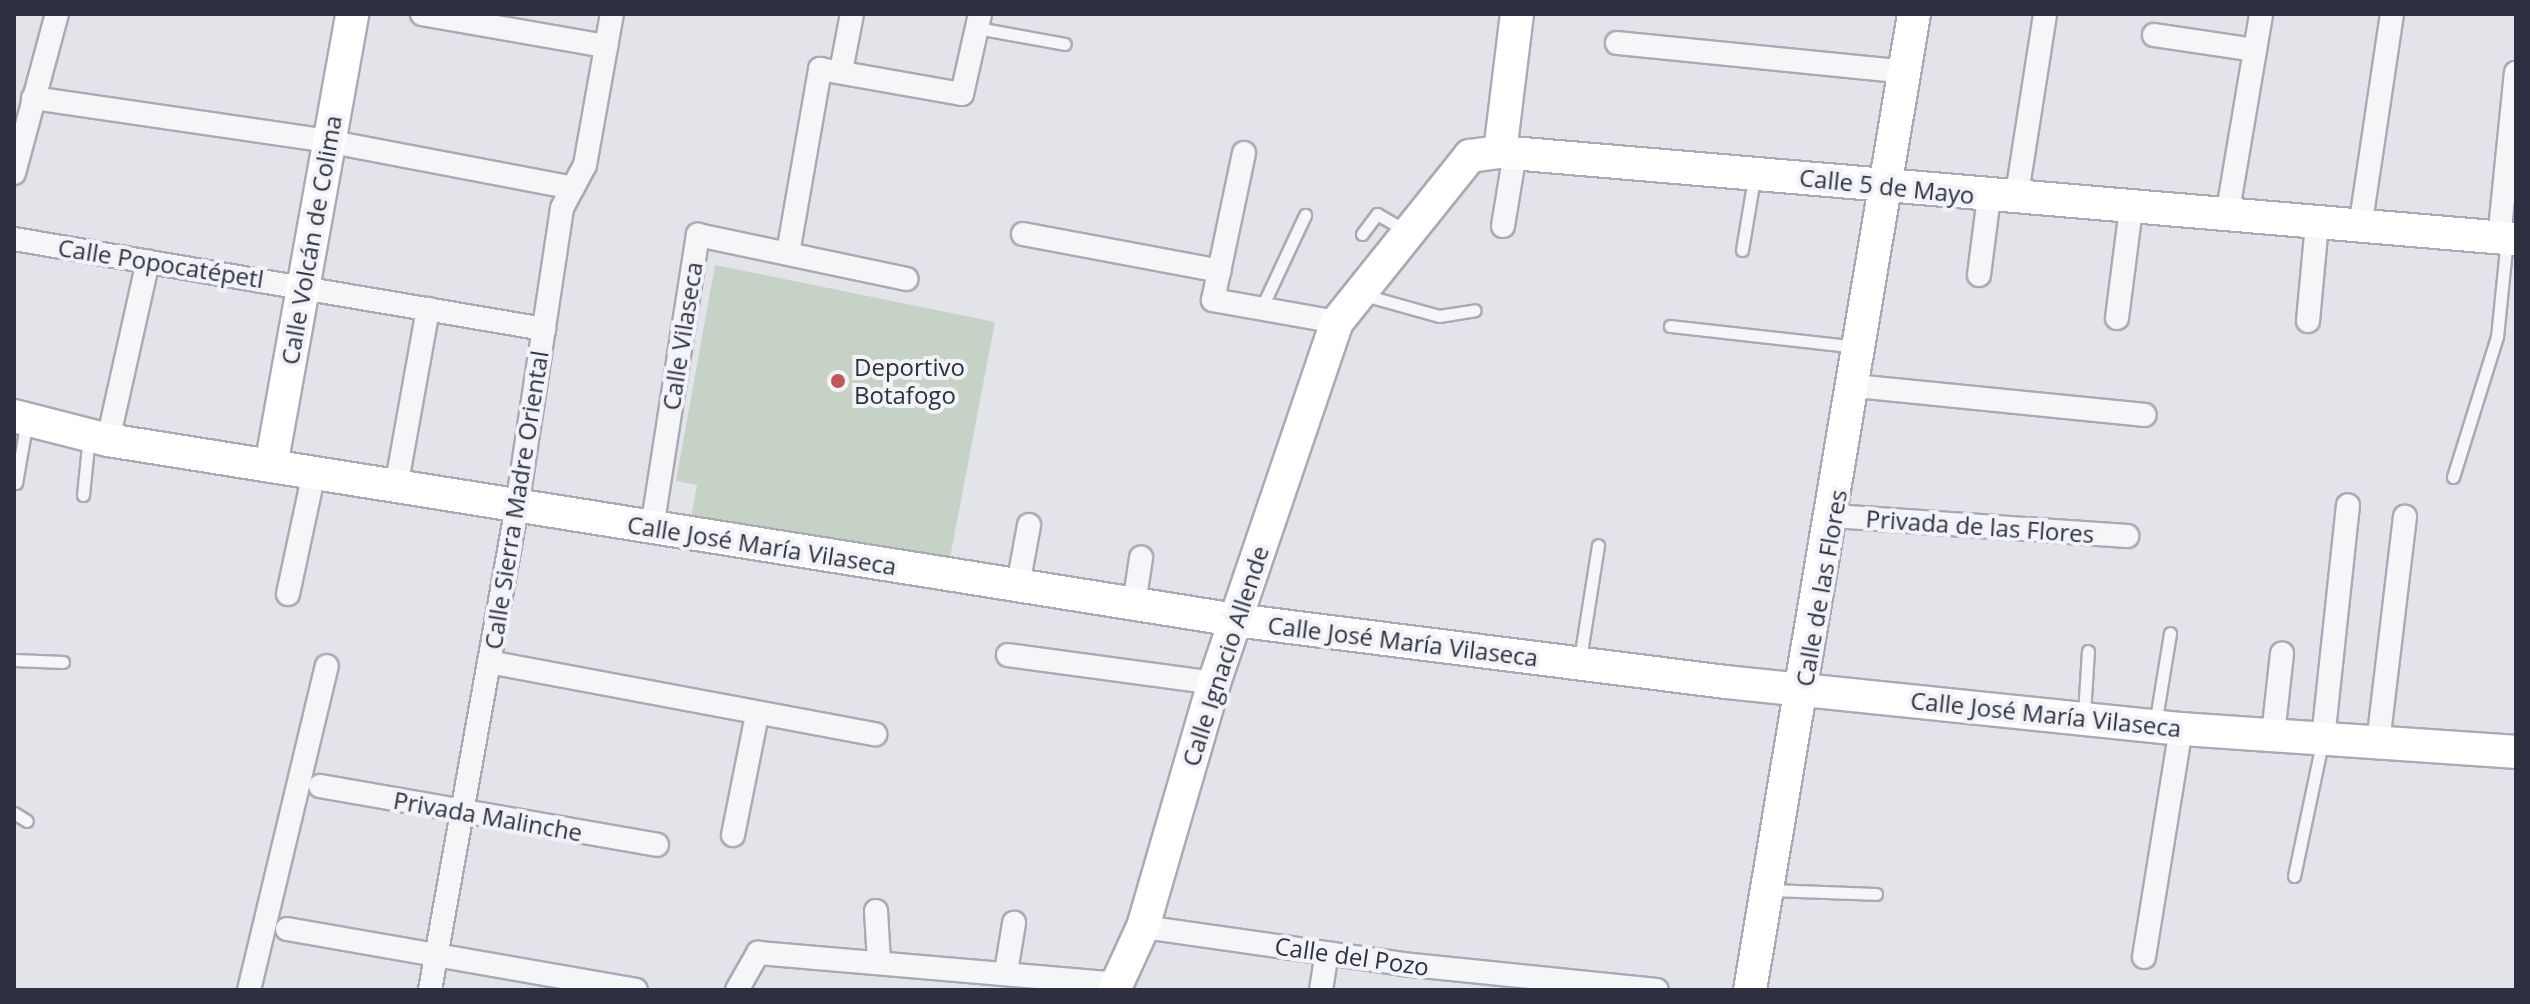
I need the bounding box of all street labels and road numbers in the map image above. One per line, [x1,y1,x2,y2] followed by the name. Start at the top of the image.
[275,113,347,367] street label: Calle Volcán de Colima
[1798,162,1976,210] street label: Calle 5 de Mayo
[56,233,266,293] street label: Calle Popocatépetl
[656,260,708,412] street label: Calle Vilaseca
[478,349,554,651] street label: Calle Sierra Madre Oriental
[1790,487,1852,689] street label: Calle de las Flores
[1865,504,2095,548] street label: Privada de las Flores
[625,509,899,581] street label: Calle José María Vilaseca
[1176,542,1274,770] street label: Calle Ignacio Allende
[1266,610,1540,672] street label: Calle José María Vilaseca
[1909,685,2183,743] street label: Calle José María Vilaseca
[391,785,585,847] street label: Privada Malinche
[1273,931,1431,981] street label: Calle del Pozo

